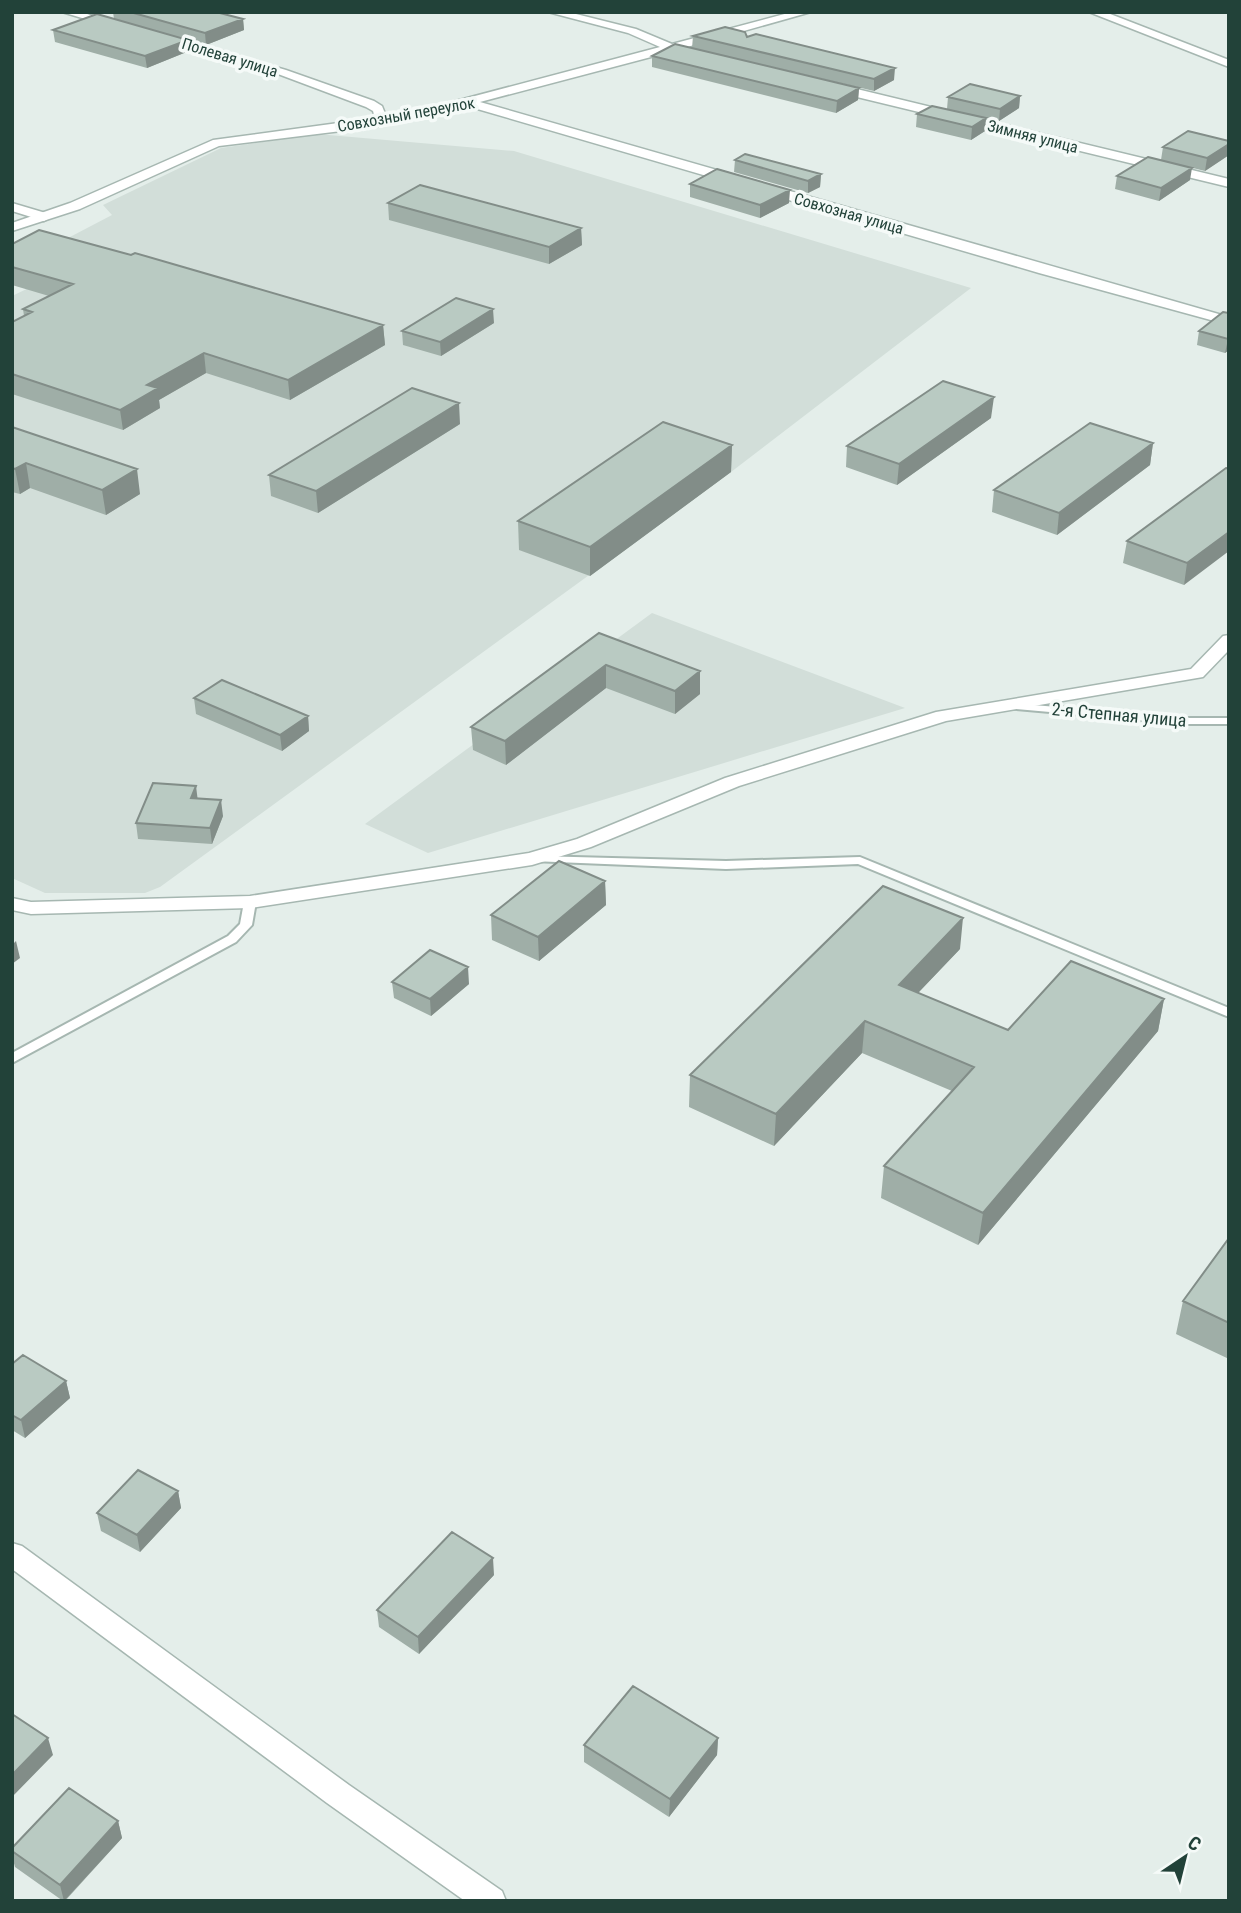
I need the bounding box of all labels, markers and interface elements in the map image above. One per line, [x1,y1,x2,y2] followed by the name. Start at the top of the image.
[180,34,280,81] street label: Полевая улица
[336,93,477,136] street label: Совхозный переулок
[986,116,1080,157] street label: Зимняя улица
[792,189,906,238] street label: Совхозная улица
[1051,698,1187,731] street label: 2-я Степная улица
[1150,1822,1220,1892] north arrow
[1183,1831,1206,1856] text: С

